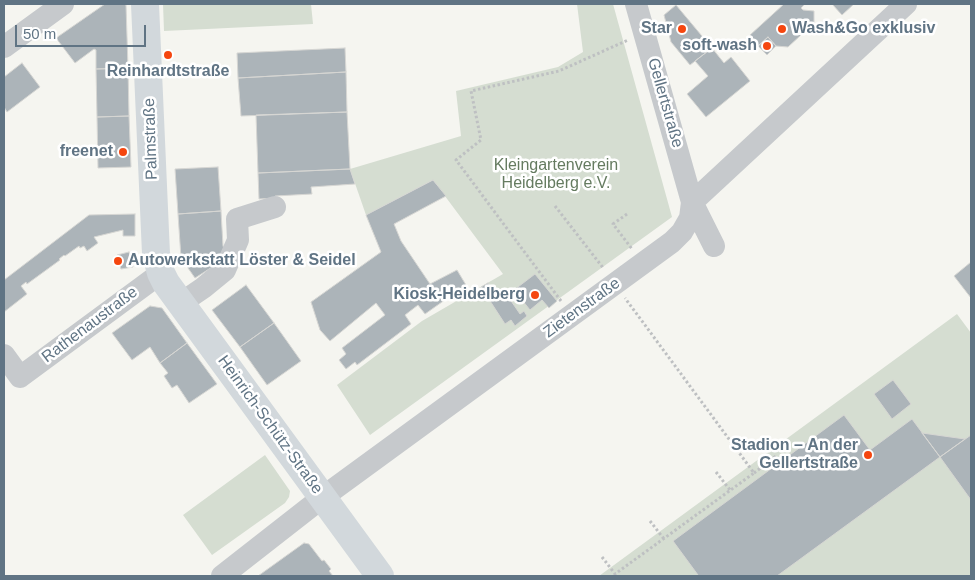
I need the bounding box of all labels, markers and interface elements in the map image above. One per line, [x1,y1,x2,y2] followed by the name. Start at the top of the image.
[18,15,149,47] scale bar
[641,19,672,39] place label: Star
[792,19,935,39] place label: Wash&Go exklusiv
[676,23,688,35] marker: Star
[776,23,788,35] marker: Wash&Go exklusiv
[23,25,56,42] text: 50 m
[682,36,757,56] place label: soft-wash
[761,40,773,52] marker: soft-wash
[162,49,174,61] marker: Reinhardtstraße
[643,56,687,150] street label: Gellertstraße
[107,62,229,82] place label: Reinhardtstraße
[140,98,162,180] street label: Palmstraße
[60,142,113,162] place label: freenet
[117,146,129,158] marker: freenet
[494,156,618,194] park label: Kleingartenverein Heidelberg e.V.
[128,251,356,271] place label: Autowerkstatt Löster & Seidel
[112,255,124,267] marker: Autowerkstatt Löster & Seidel
[540,274,624,342] street label: Zietenstraße
[38,283,142,367] street label: Rathenaustraße
[393,285,525,305] place label: Kiosk-Heidelberg
[529,289,541,301] marker: Kiosk-Heidelberg
[213,352,327,498] street label: Heinrich-Schütz-Straße
[731,436,858,474] place label: Stadion – An der Gellertstraße
[862,449,874,461] marker: Stadion – An der Gellertstraße

